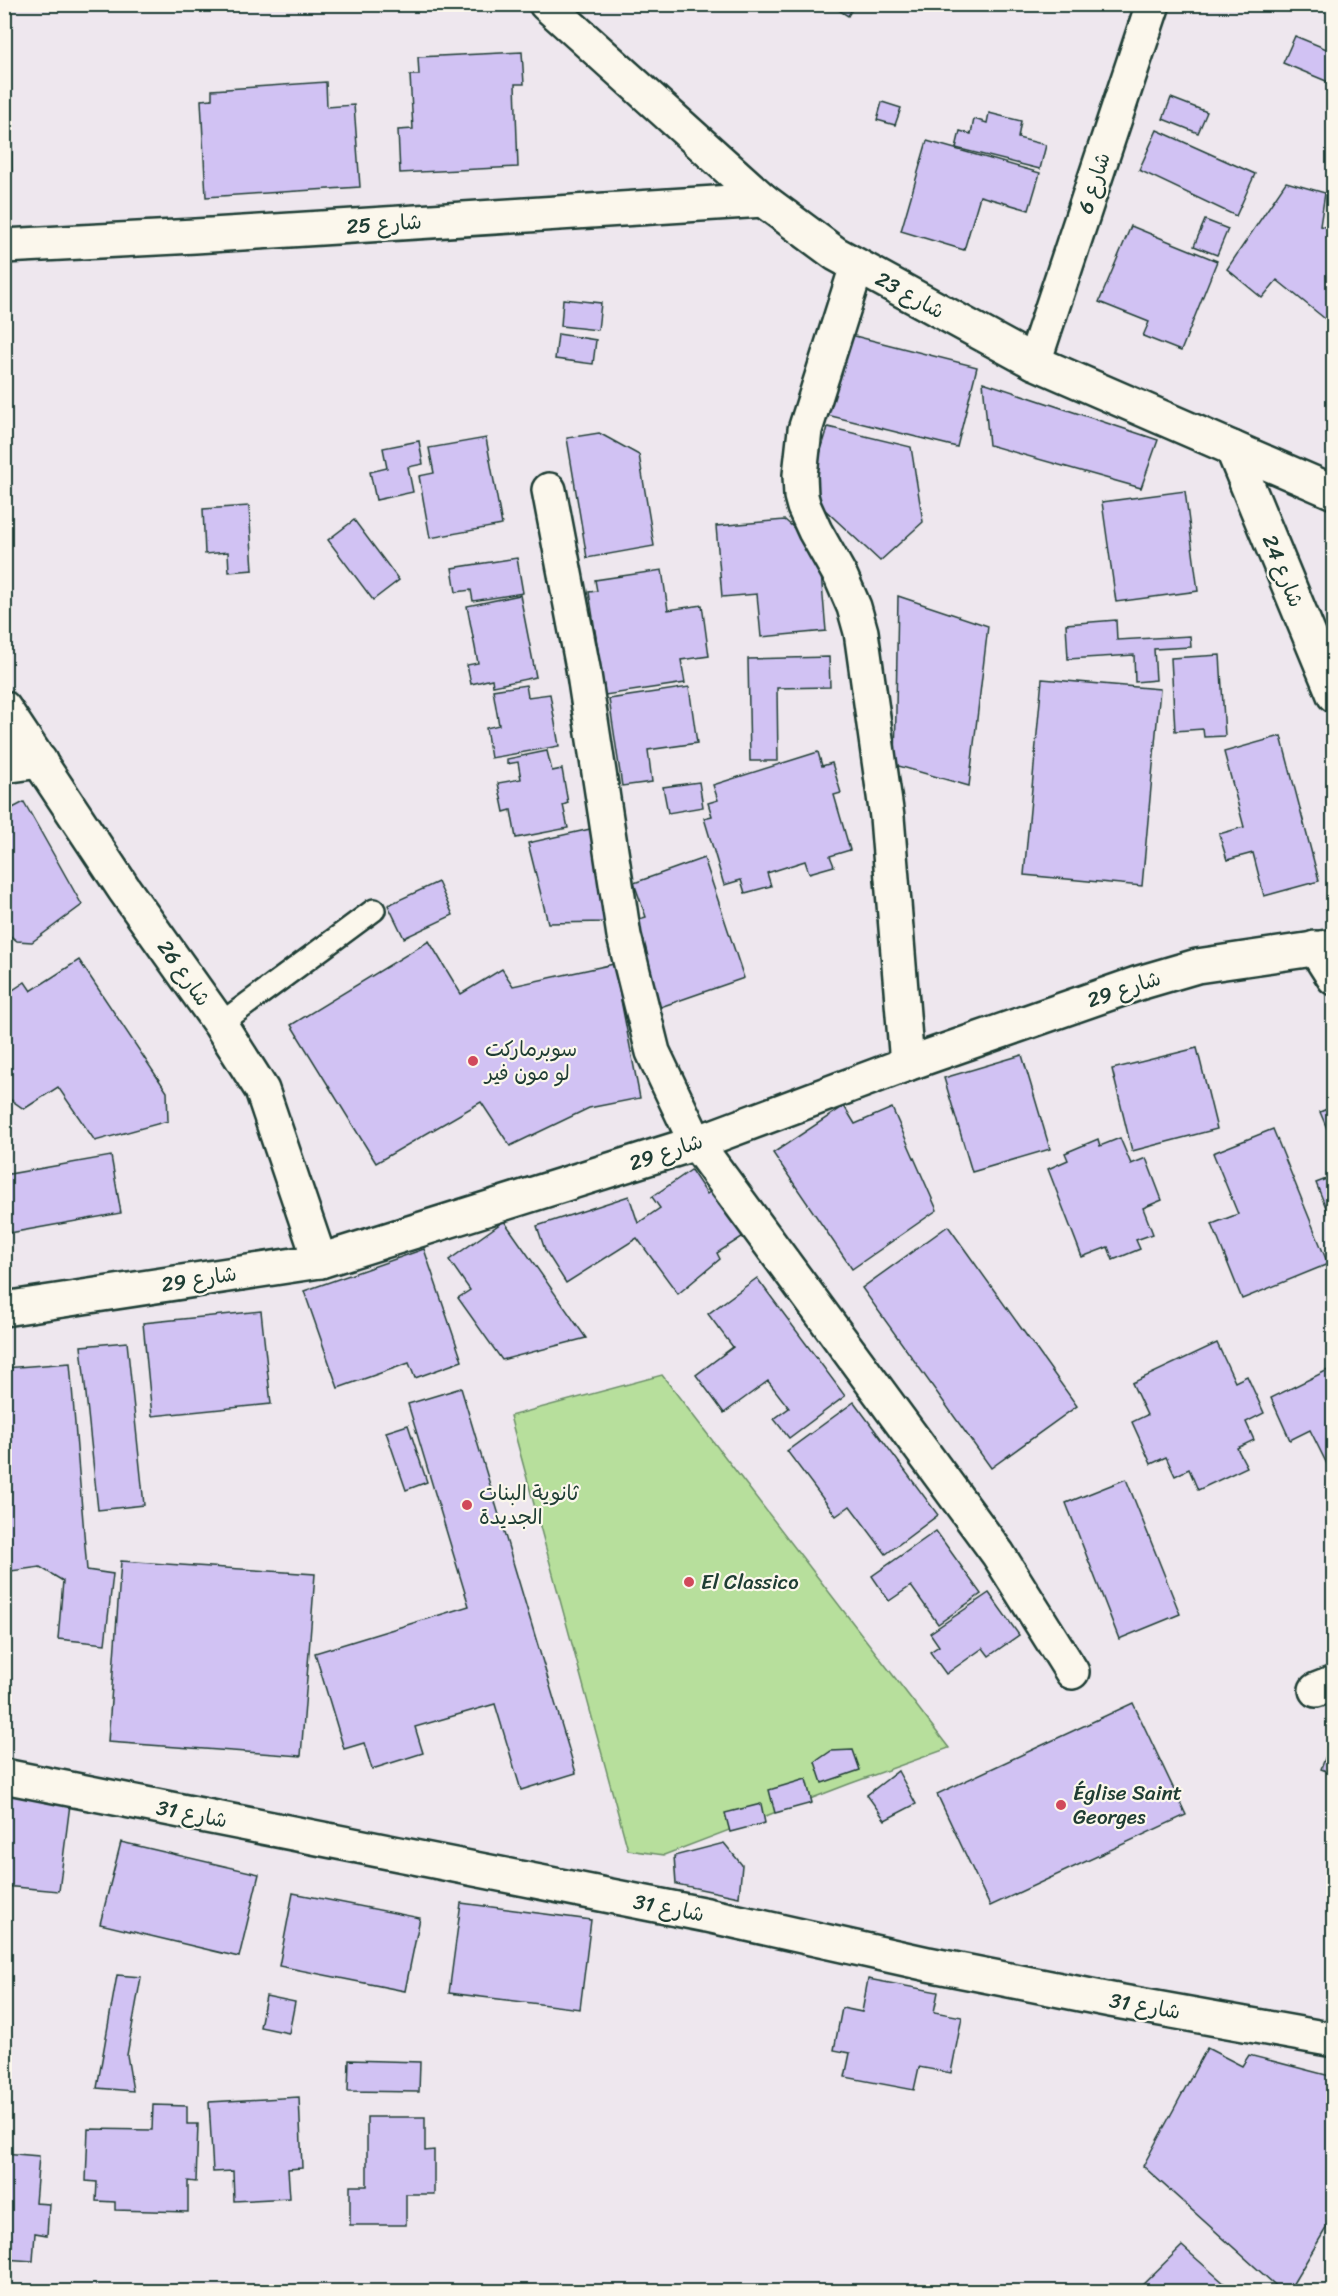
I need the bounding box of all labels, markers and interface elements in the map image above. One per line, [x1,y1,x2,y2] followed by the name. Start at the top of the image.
[1066,147,1122,219] street label: شارع 6
[345,202,423,246] street label: شارع 25
[868,260,952,330] street label: شارع 23
[1251,529,1315,613] street label: شارع 24
[147,931,221,1015] street label: شارع 26
[1082,959,1166,1019] street label: شارع 29
[483,1030,577,1092] place label: سوبرماركت لو مون فير
[466,1054,480,1068] marker: سوبرماركت لو مون فير
[624,1122,708,1182] street label: شارع 29
[159,1254,239,1304] street label: شارع 29
[479,1474,579,1536] place label: ثانوية البنات الجديدة
[460,1498,474,1512] marker: ثانوية البنات الجديدة
[701,1563,799,1601] place label: El Classico
[682,1575,696,1589] marker: El Classico
[1073,1774,1182,1836] place label: Église Saint Georges
[153,1789,231,1839] street label: شارع 31
[1054,1798,1068,1812] marker: Église Saint Georges
[630,1883,708,1933] street label: شارع 31
[1107,1981,1183,2031] street label: شارع 31

